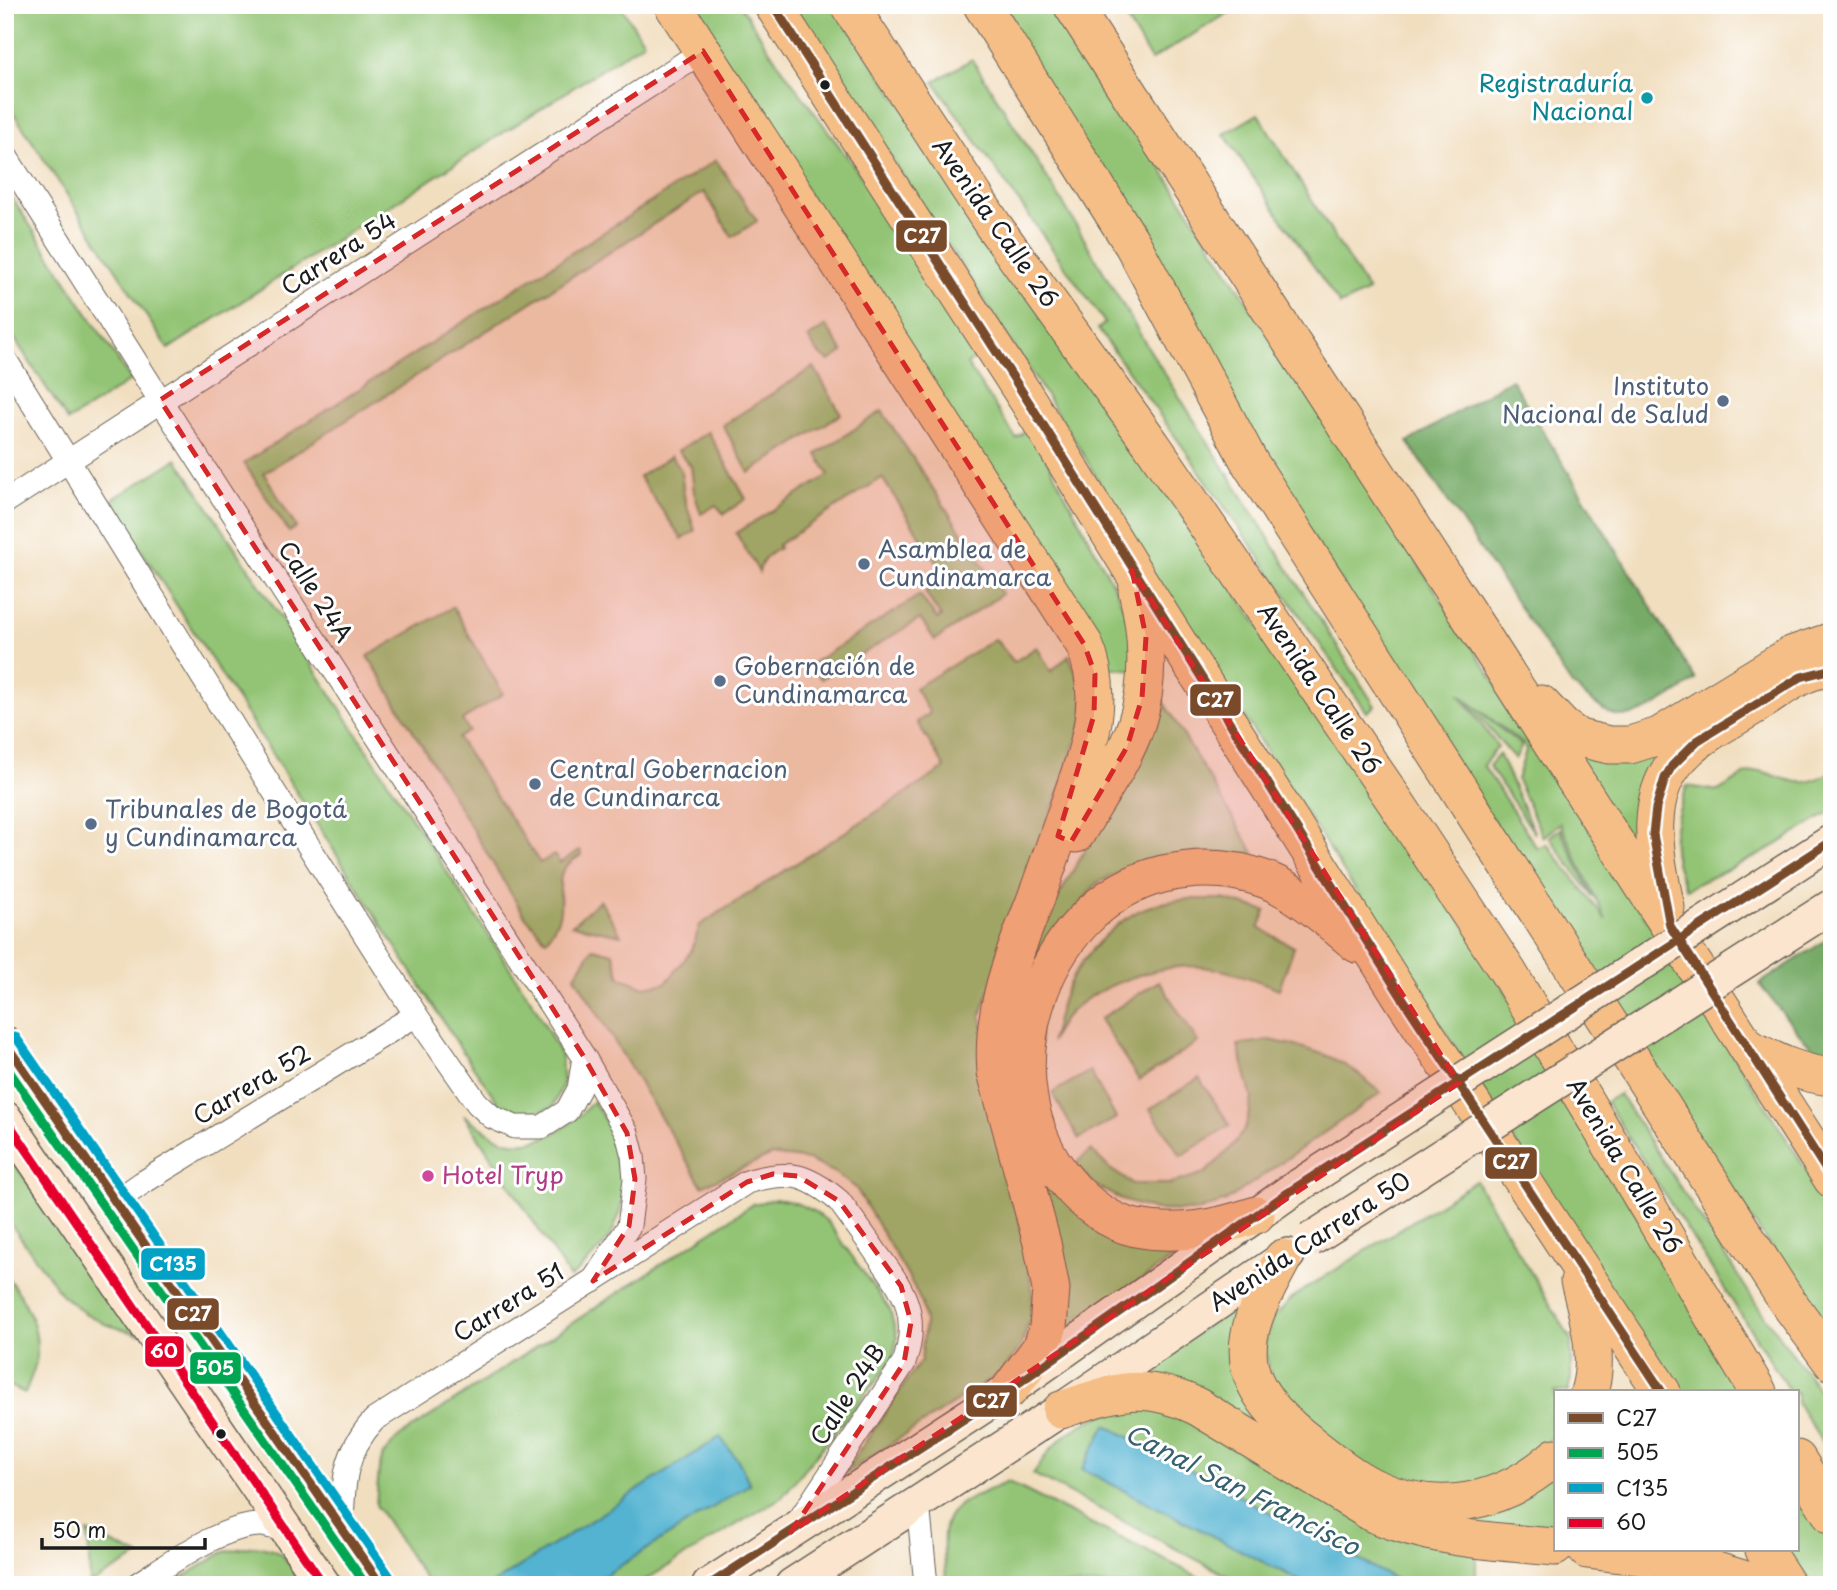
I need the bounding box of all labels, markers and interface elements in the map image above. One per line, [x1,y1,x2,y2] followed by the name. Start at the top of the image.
[1479,64,1633,128] place label: Registraduría Nacional
[818,78,832,92] unlabelled marker
[1639,90,1655,106] marker: Registraduría Nacional
[925,130,1069,314] street label: Avenida Calle 26
[273,201,403,303] street label: Carrera 54
[895,219,948,253] line badge: C27
[903,221,941,249] text: C27
[1502,367,1709,431] place label: Instituto Nacional de Salud
[1715,393,1731,409] marker: Instituto Nacional de Salud
[878,530,1052,594] place label: Asamblea de Cundinamarca
[270,533,363,649] street label: Calle 24A
[856,556,872,572] marker: Asamblea de Cundinamarca
[1250,595,1391,781] street label: Avenida Calle 26
[734,647,915,711] place label: Gobernación de Cundinamarca
[712,673,728,689] marker: Gobernación de Cundinamarca
[1189,683,1242,717] line badge: C27
[1196,685,1234,713] text: C27
[549,750,788,814] place label: Central Gobernacion de Cundinarca
[527,776,543,792] marker: Central Gobernacion de Cundinarca
[105,790,347,854] place label: Tribunales de Bogotá y Cundinamarca
[83,816,99,832] marker: Tribunales de Bogotá y Cundinamarca
[185,1034,317,1133] street label: Carrera 52
[1559,1070,1693,1260] street label: Avenida Calle 26
[1484,1146,1538,1180] line badge: C27
[1492,1147,1530,1175] text: C27
[442,1156,564,1192] place label: Hotel Tryp
[1201,1162,1417,1319] street label: Avenida Carrera 50
[420,1168,436,1184] marker: Hotel Tryp
[140,1247,206,1281] line badge: C135
[149,1249,197,1277] text: C135
[445,1253,571,1350] street label: Carrera 51
[166,1297,220,1331] line badge: C27
[174,1299,212,1327] text: C27
[144,1335,185,1368] line badge: 60
[150,1336,178,1364] text: 60
[800,1336,893,1452] street label: Calle 24B
[189,1351,242,1385] line badge: 505
[196,1353,234,1381] text: 505
[965,1384,1018,1418] line badge: C27
[972,1386,1010,1414] text: C27
[1554,1390,1798,1552] legend
[1616,1401,1657,1433] text: C27
[1119,1413,1368,1565] water label: Canal San Francisco
[214,1427,228,1441] unlabelled marker
[1616,1435,1659,1467] text: 505
[1616,1471,1668,1503] text: C135
[1616,1505,1646,1537] text: 60
[42,1506,205,1550] scale bar
[52,1513,106,1545] text: 50 m

